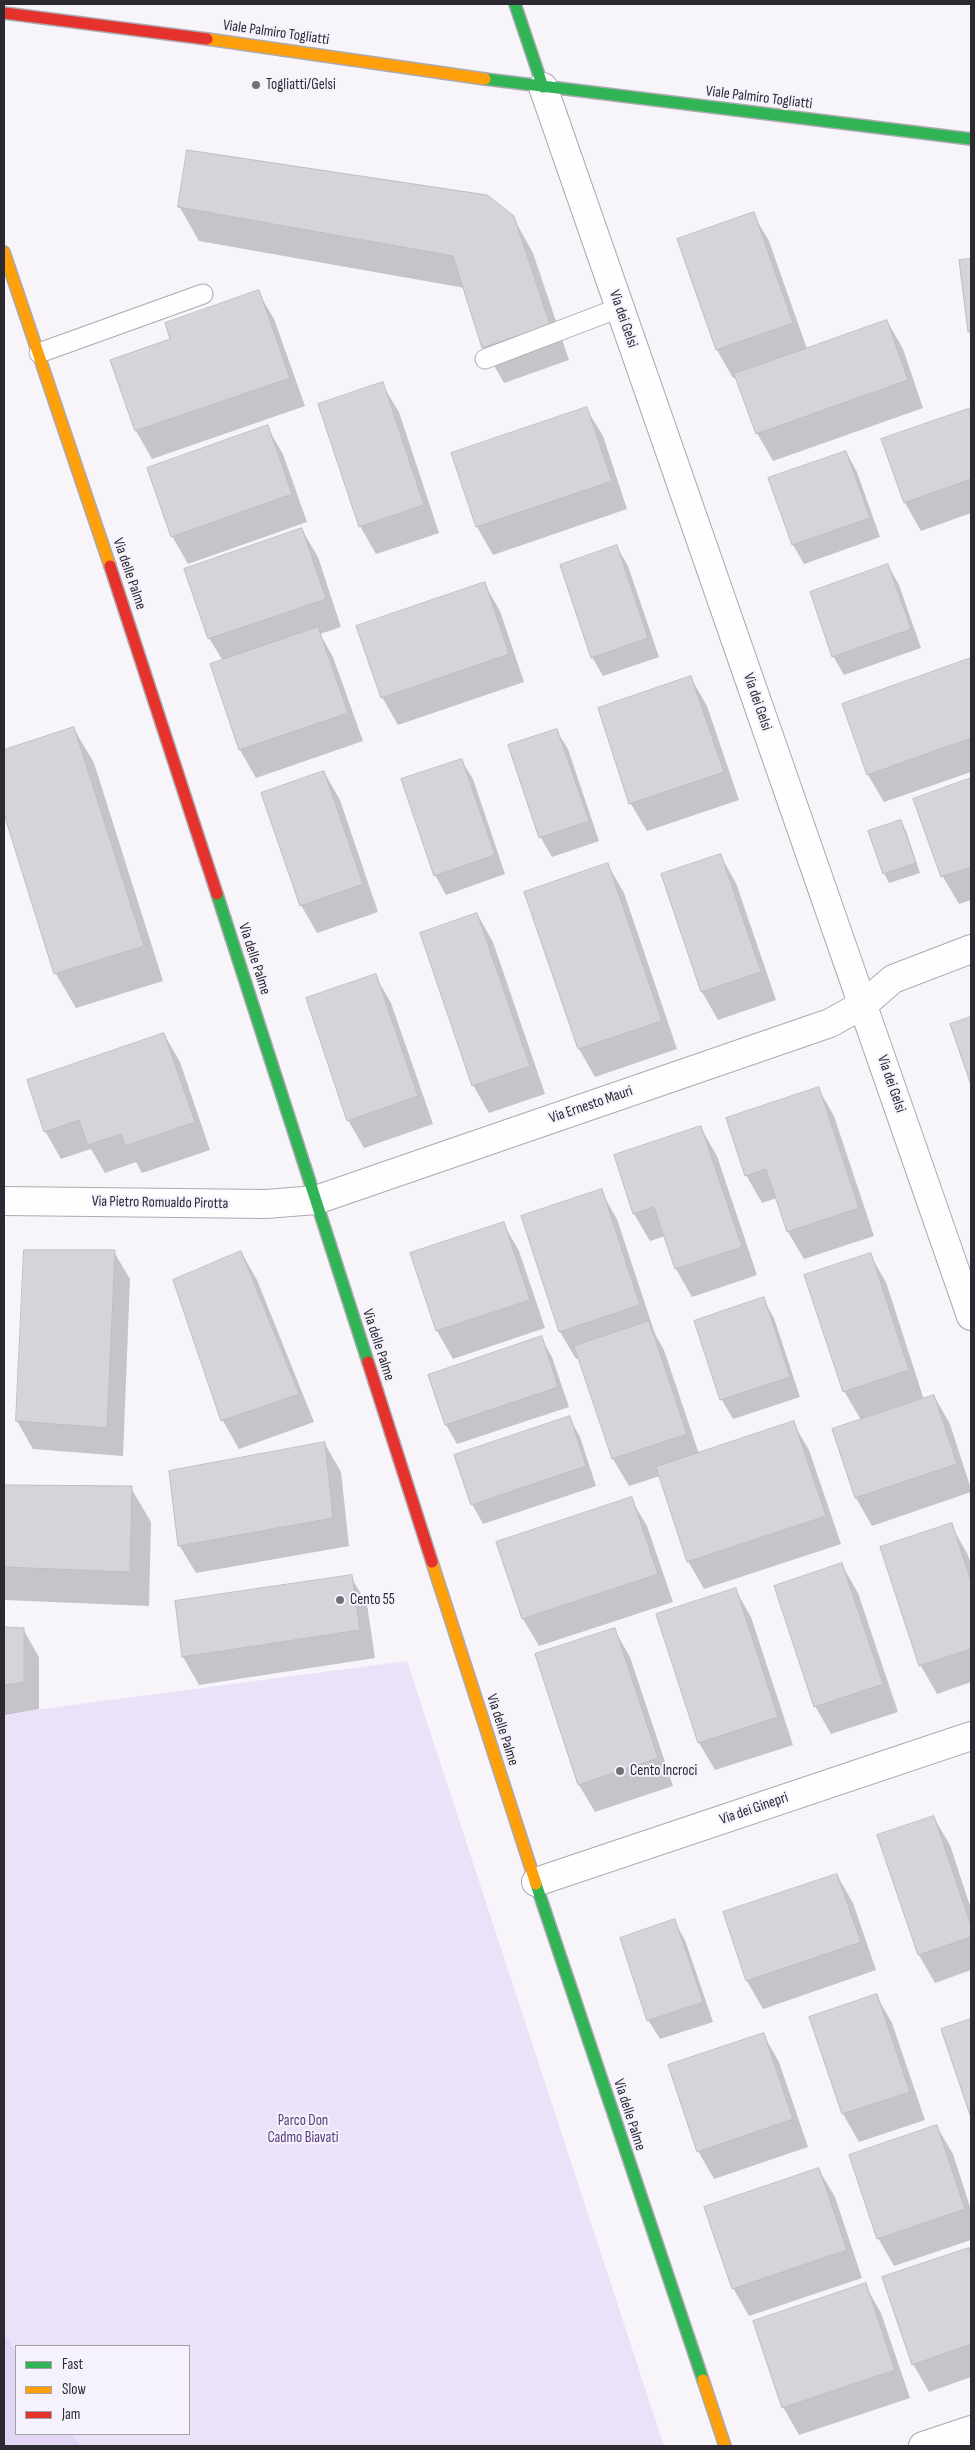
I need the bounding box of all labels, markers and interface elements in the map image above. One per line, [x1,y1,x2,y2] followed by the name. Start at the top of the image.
[222,17,330,49] street label: Viale Palmiro Togliatti
[266,76,336,94] place label: Togliatti/Gelsi
[250,79,262,91] marker: Togliatti/Gelsi
[705,83,813,113] street label: Viale Palmiro Togliatti
[605,288,641,350] street label: Via dei Gelsi
[108,536,150,612] street label: Via delle Palme
[739,671,775,733] street label: Via dei Gelsi
[234,921,274,997] street label: Via delle Palme
[873,1053,909,1115] street label: Via dei Gelsi
[547,1082,635,1128] street label: Via Ernesto Mauri
[92,1193,228,1213] street label: Via Pietro Romualdo Pirotta
[358,1307,398,1383] street label: Via delle Palme
[350,1591,395,1609] place label: Cento 55
[334,1594,346,1606] marker: Cento 55
[482,1692,522,1768] street label: Via delle Palme
[630,1762,697,1780] place label: Cento Incroci
[614,1765,626,1777] marker: Cento Incroci
[717,1789,791,1829] street label: Via dei Ginepri
[609,2077,649,2153] street label: Via delle Palme
[267,2112,339,2147] park label: Parco Don Cadmo Biavati
[15,2345,190,2435] legend
[62,2355,83,2374] text: Fast
[62,2380,86,2399] text: Slow
[62,2405,80,2424] text: Jam

